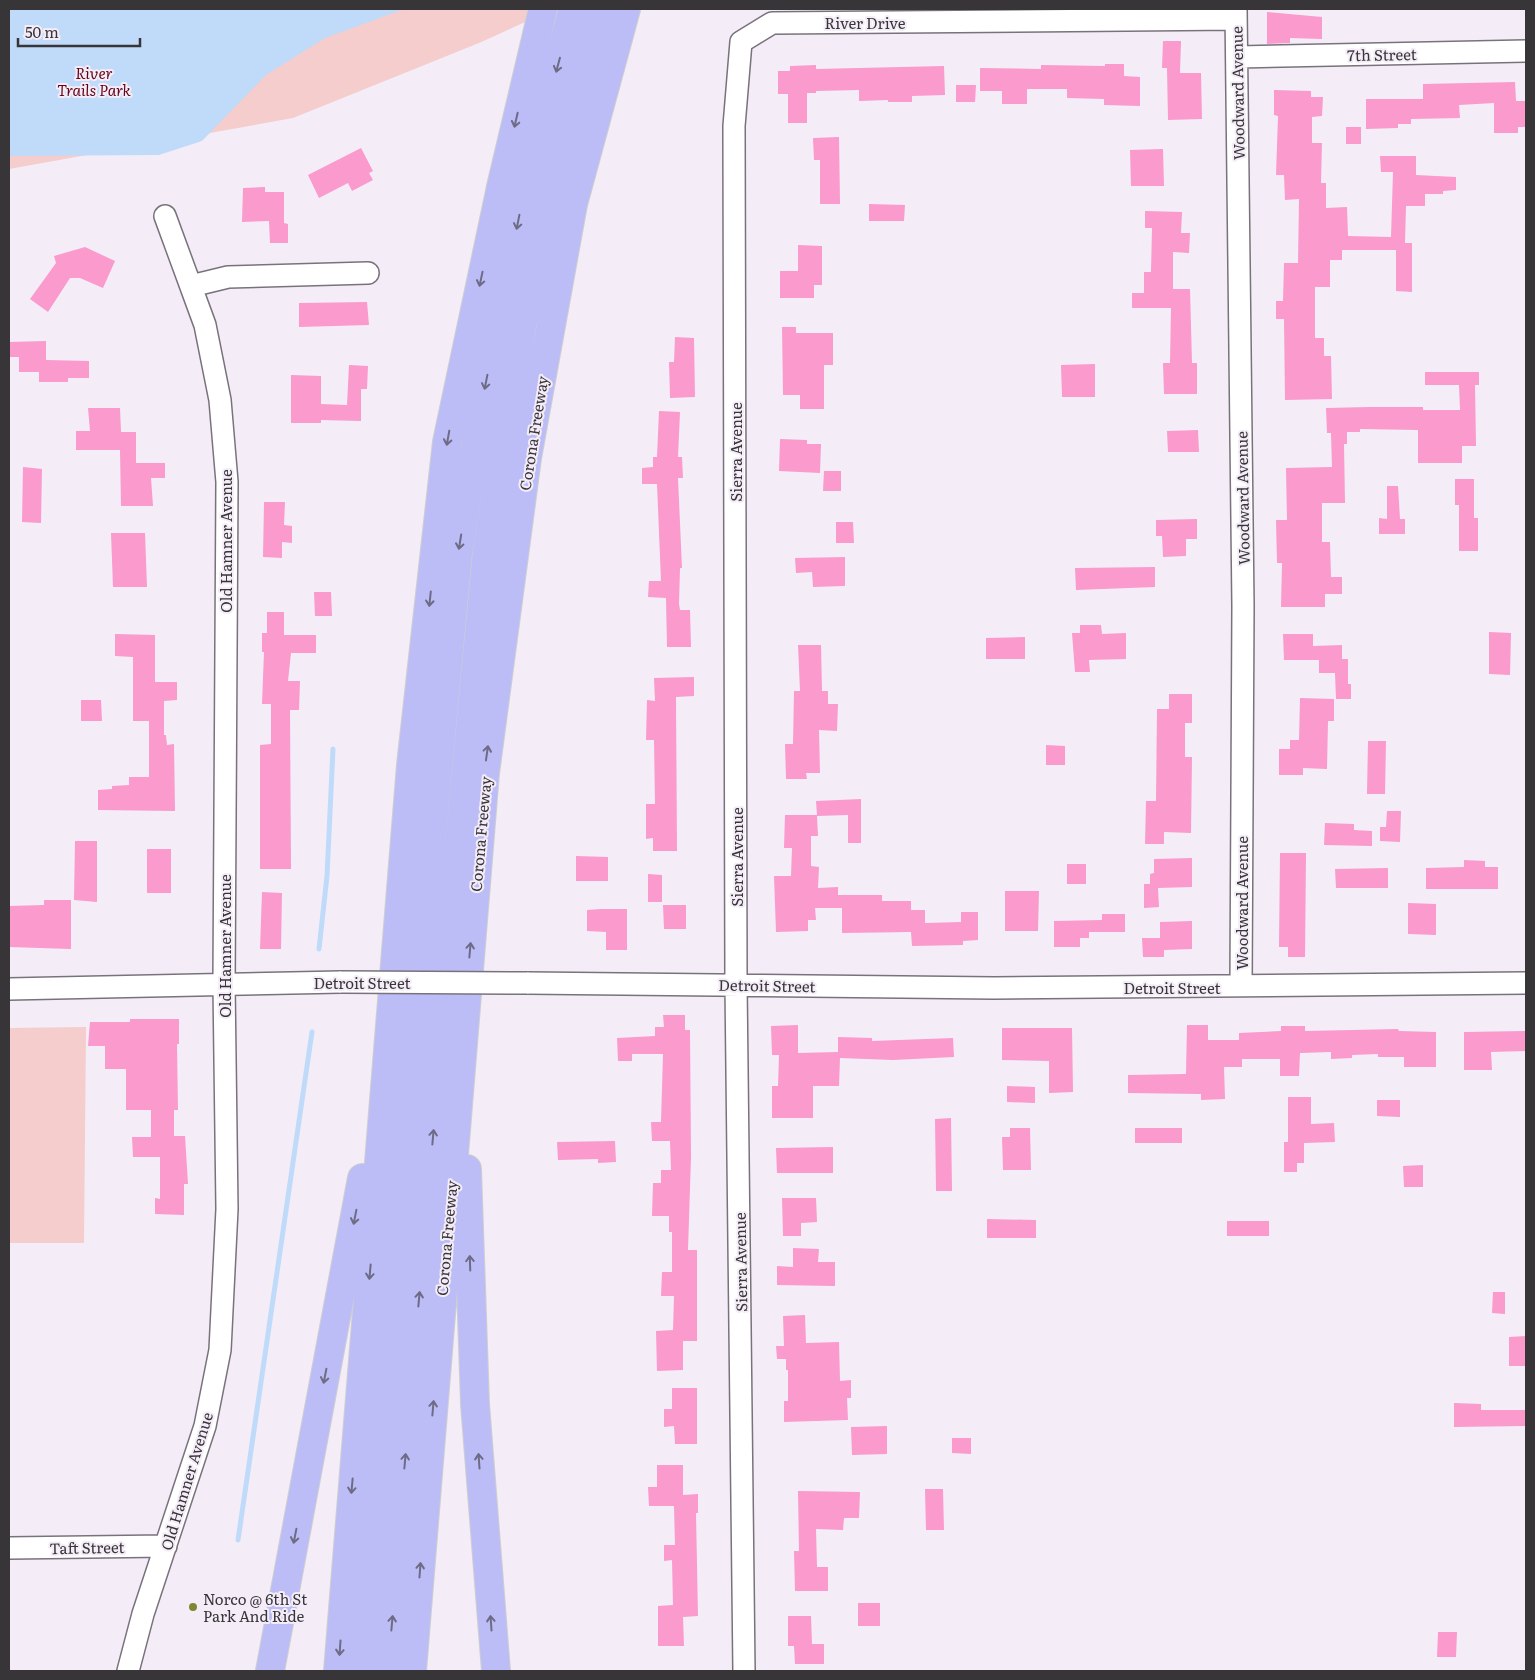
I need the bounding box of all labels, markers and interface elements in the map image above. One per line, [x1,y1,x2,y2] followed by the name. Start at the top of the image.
[824,11,906,34] street label: River Drive
[18,15,140,47] scale bar
[25,20,59,43] text: 50 m
[1224,26,1250,160] street label: Woodward Avenue
[1347,42,1417,66] street label: 7th Street
[552,56,562,72] one-way arrow
[57,61,132,101] park label: River Trails Park
[511,111,520,127] one-way arrow
[512,214,522,230] one-way arrow
[476,270,486,286] one-way arrow
[481,373,490,389] one-way arrow
[513,374,553,492] street label: Corona Freeway
[724,402,747,502] street label: Sierra Avenue
[443,429,453,445] one-way arrow
[1229,431,1255,565] street label: Woodward Avenue
[214,469,237,613] street label: Old Hamner Avenue
[455,534,465,550] one-way arrow
[425,591,435,607] one-way arrow
[483,745,493,761] one-way arrow
[464,775,497,893] street label: Corona Freeway
[725,807,748,907] street label: Sierra Avenue
[1230,836,1253,970] street label: Woodward Avenue
[213,874,236,1018] street label: Old Hamner Avenue
[465,942,475,958] one-way arrow
[313,971,411,994] street label: Detroit Street
[718,973,816,997] street label: Detroit Street
[1123,976,1221,999] street label: Detroit Street
[428,1129,437,1145] one-way arrow
[430,1179,463,1297] street label: Corona Freeway
[349,1208,359,1224] one-way arrow
[728,1212,752,1312] street label: Sierra Avenue
[466,1256,475,1272] one-way arrow
[365,1263,374,1279] one-way arrow
[414,1291,424,1307] one-way arrow
[319,1368,329,1384] one-way arrow
[428,1401,437,1417] one-way arrow
[154,1409,218,1553] street label: Old Hamner Avenue
[401,1453,410,1469] one-way arrow
[475,1453,484,1469] one-way arrow
[347,1478,357,1494] one-way arrow
[290,1528,299,1544] one-way arrow
[49,1535,125,1559] street label: Taft Street
[415,1563,424,1579] one-way arrow
[203,1587,307,1627] place label: Norco @ 6th St Park And Ride
[187,1601,199,1613] marker: Norco @ 6th St Park And Ride
[387,1615,396,1631] one-way arrow
[487,1615,496,1631] one-way arrow
[335,1640,345,1656] one-way arrow

